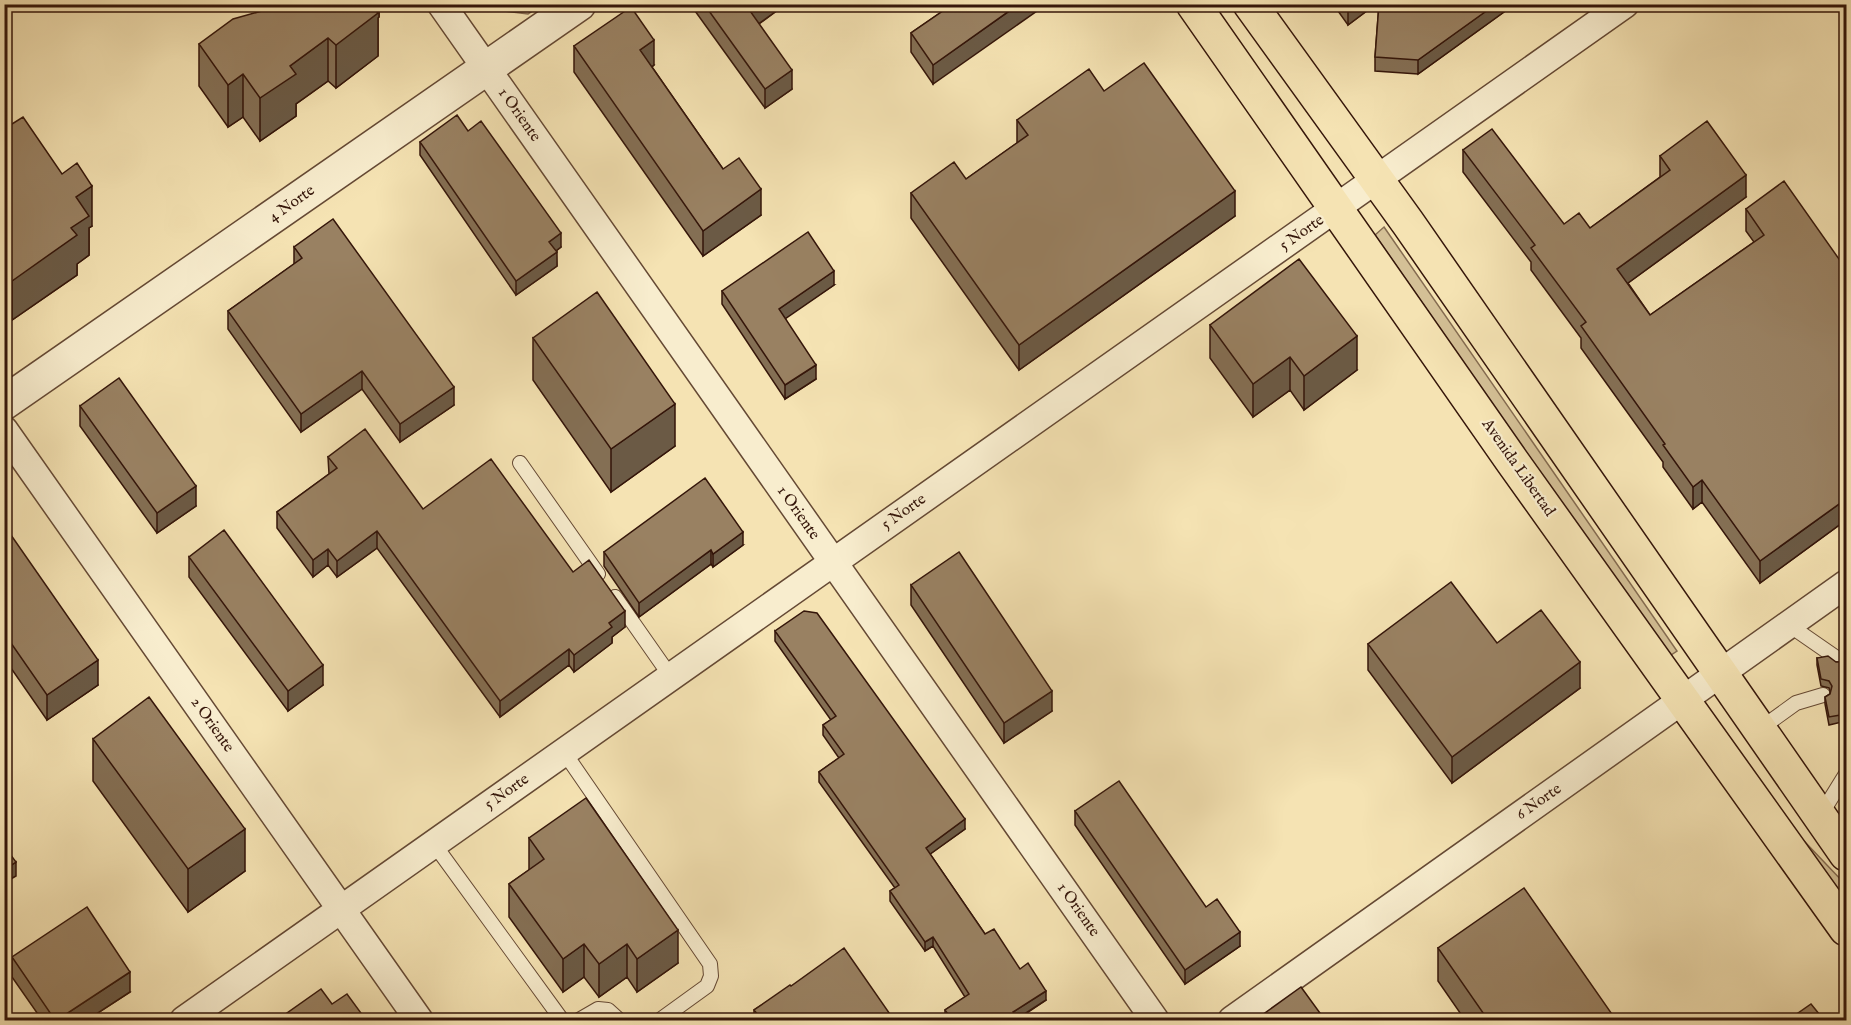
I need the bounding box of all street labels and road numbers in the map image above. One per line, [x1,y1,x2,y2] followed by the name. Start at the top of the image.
[493,84,545,146] street label: 1 Oriente
[265,181,319,227] street label: 4 Norte
[1276,210,1328,256] street label: 5 Norte
[1476,414,1559,521] street label: Avenida Libertad
[772,482,824,544] street label: 1 Oriente
[878,489,930,535] street label: 5 Norte
[186,693,238,757] street label: 2 Oriente
[481,769,533,815] street label: 5 Norte
[1512,779,1566,825] street label: 6 Norte
[1052,879,1104,941] street label: 1 Oriente

